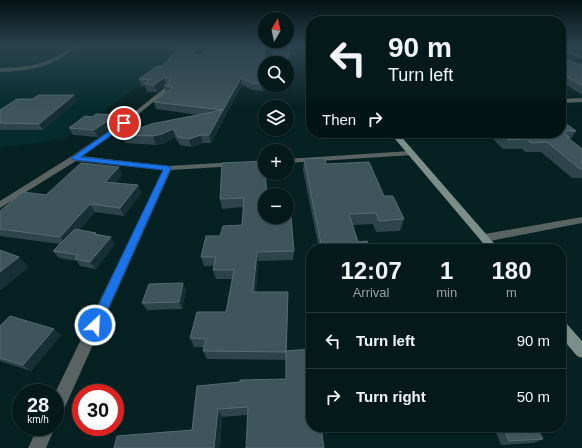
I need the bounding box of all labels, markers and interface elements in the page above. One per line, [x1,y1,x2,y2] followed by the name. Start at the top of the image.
[258,12,294,48] north arrow
[258,12,294,224] map controls
[322,32,374,84] icon: left
[388,32,452,63] text: 90 m
[258,56,294,92] button: search
[388,65,453,85] text: Turn left
[258,100,294,136] button: layers
[107,106,141,140] pin
[364,108,386,130] icon: right
[322,111,356,128] text: Then
[113,112,135,134] icon: arrive
[258,144,294,180] button: +
[258,188,294,224] button: −
[340,257,402,284] text: 12:07
[440,257,453,284] text: 1
[492,257,532,284] text: 180
[353,285,390,300] text: Arrival
[436,285,457,300] text: min
[506,285,517,300] text: m
[74,304,116,346] position arrow
[322,330,344,352] icon: left
[356,332,415,349] text: Turn left
[517,332,550,349] text: 90 m
[72,384,124,436] speed limit sign: 30
[322,386,344,408] icon: right
[356,388,426,405] text: Turn right
[517,388,550,405] text: 50 m
[27,394,49,416] text: 28
[27,414,49,425] text: km/h

